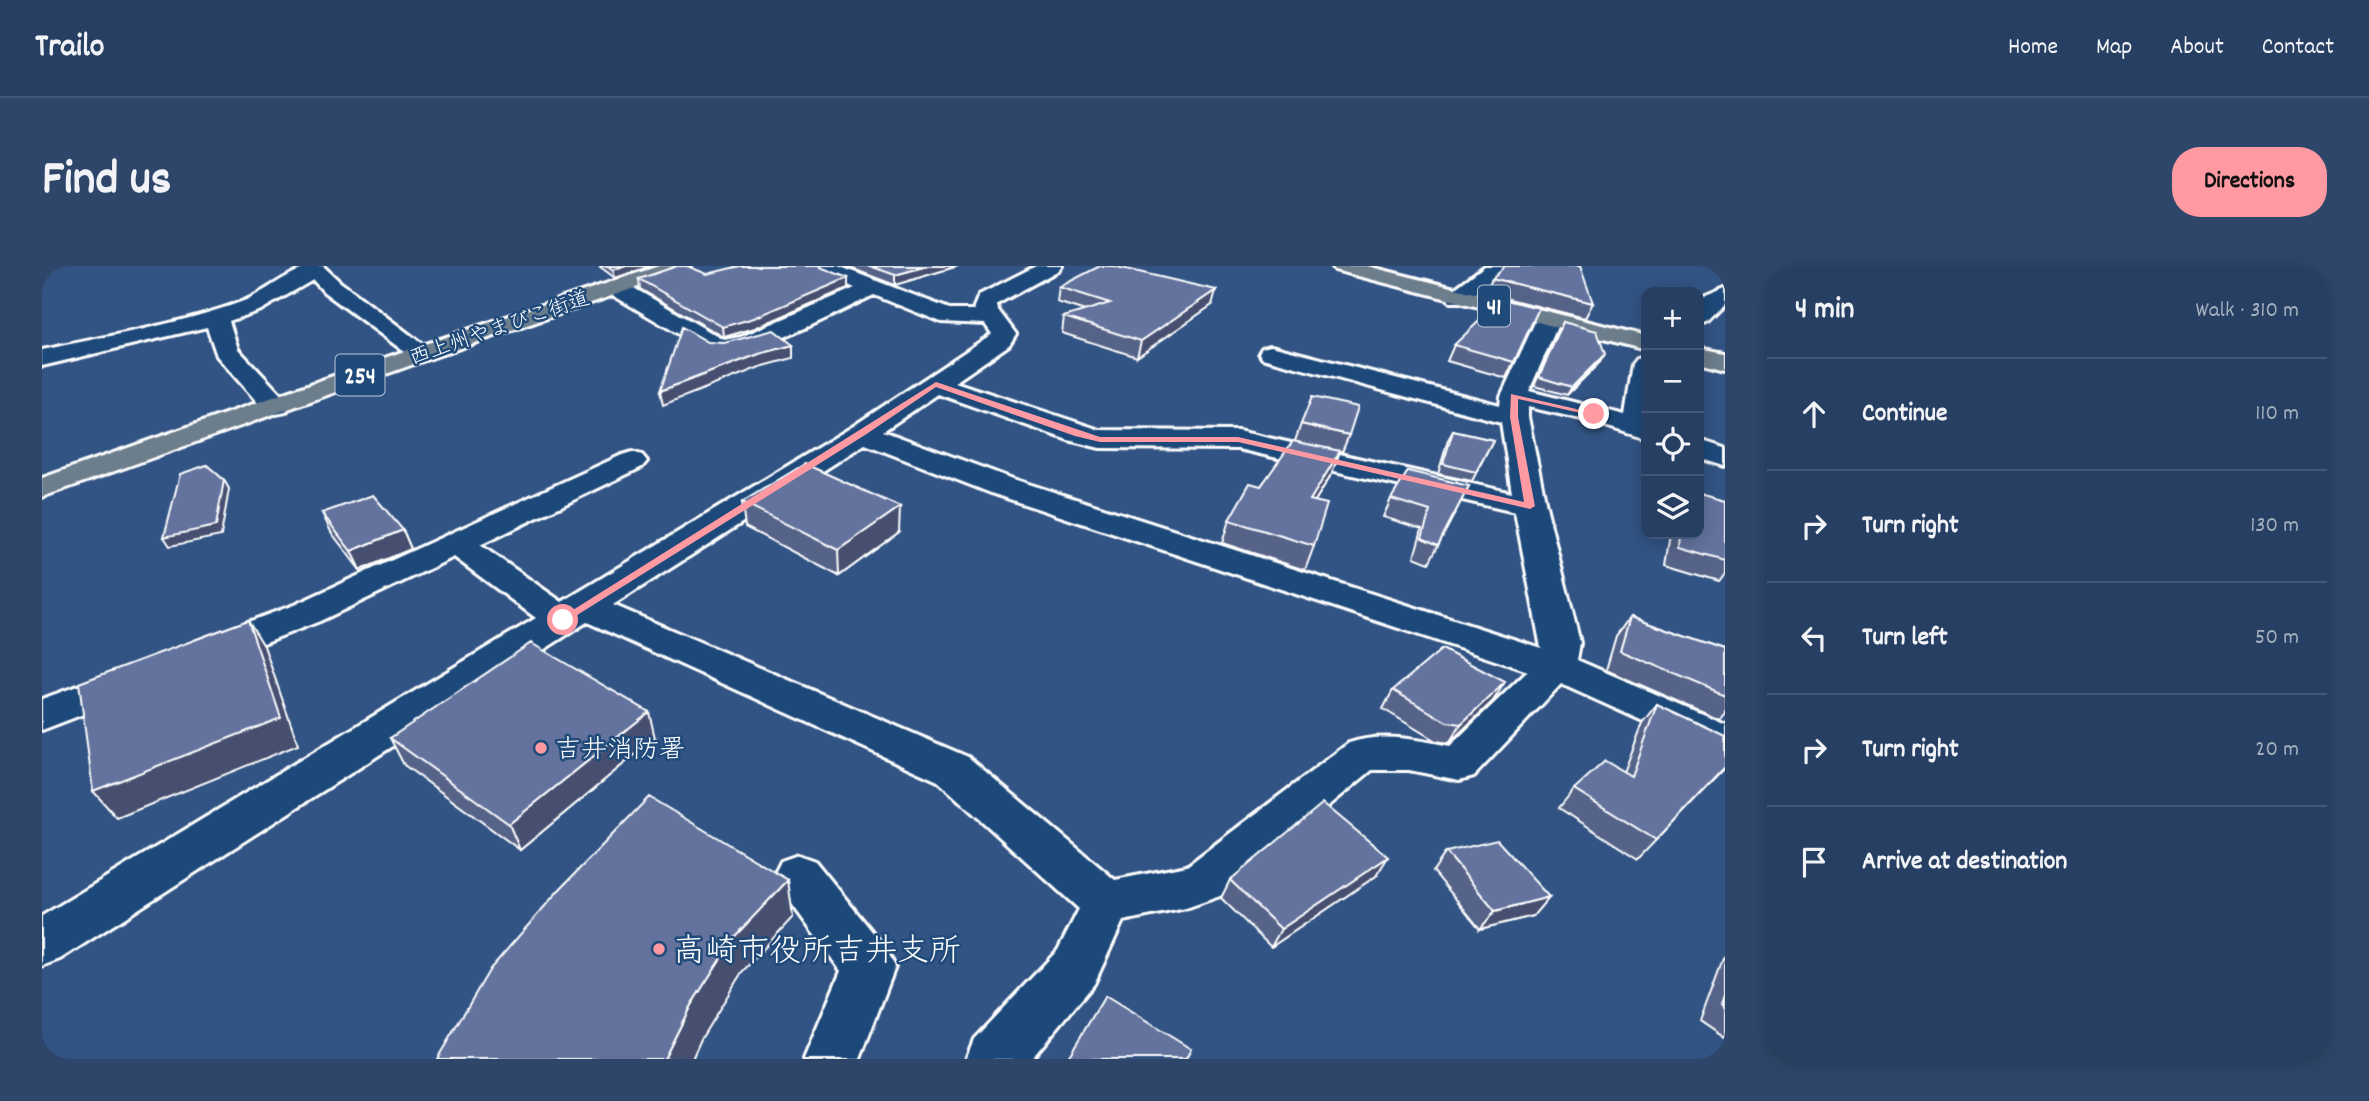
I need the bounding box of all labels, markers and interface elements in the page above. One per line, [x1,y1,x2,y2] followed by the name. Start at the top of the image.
[35,25,105,72] text: Trailo
[2008,31,2058,65] text: Home
[2096,31,2132,65] text: Map
[2170,31,2224,65] text: About
[2262,31,2334,65] text: Contact
[42,147,171,217] text: Find us
[2172,147,2327,217] button: Directions
[406,285,594,375] street label: 西上州やまびこ街道
[1478,286,1510,326] road number: 41
[1641,287,1704,539] map controls
[1641,287,1704,350] button: +
[1795,290,1854,333] text: 4 min
[2195,295,2299,328] text: Walk · 310 m
[1641,350,1704,413] button: −
[336,354,384,396] road number: 254
[1795,395,1833,433] icon: ahead
[1862,396,1947,433] text: Continue
[1578,398,1609,429] route end
[2255,398,2299,431] text: 110 m
[1641,413,1704,476] button: locate
[1641,476,1704,539] button: layers
[1795,507,1833,545] icon: right
[1862,508,1959,545] text: Turn right
[2250,510,2299,543] text: 130 m
[547,604,578,635] route start
[1795,619,1833,657] icon: left
[1862,620,1948,657] text: Turn left
[2255,622,2299,655] text: 50 m
[1795,731,1833,769] icon: right
[1862,732,1959,769] text: Turn right
[555,733,685,770] place label: 吉井消防署
[2255,734,2299,767] text: 20 m
[533,740,549,756] marker: 吉井消防署
[1795,843,1833,881] icon: arrive
[1862,844,2067,881] text: Arrive at destination
[673,931,961,977] place label: 高崎市役所吉井支所
[651,941,667,957] marker: 高崎市役所吉井支所

